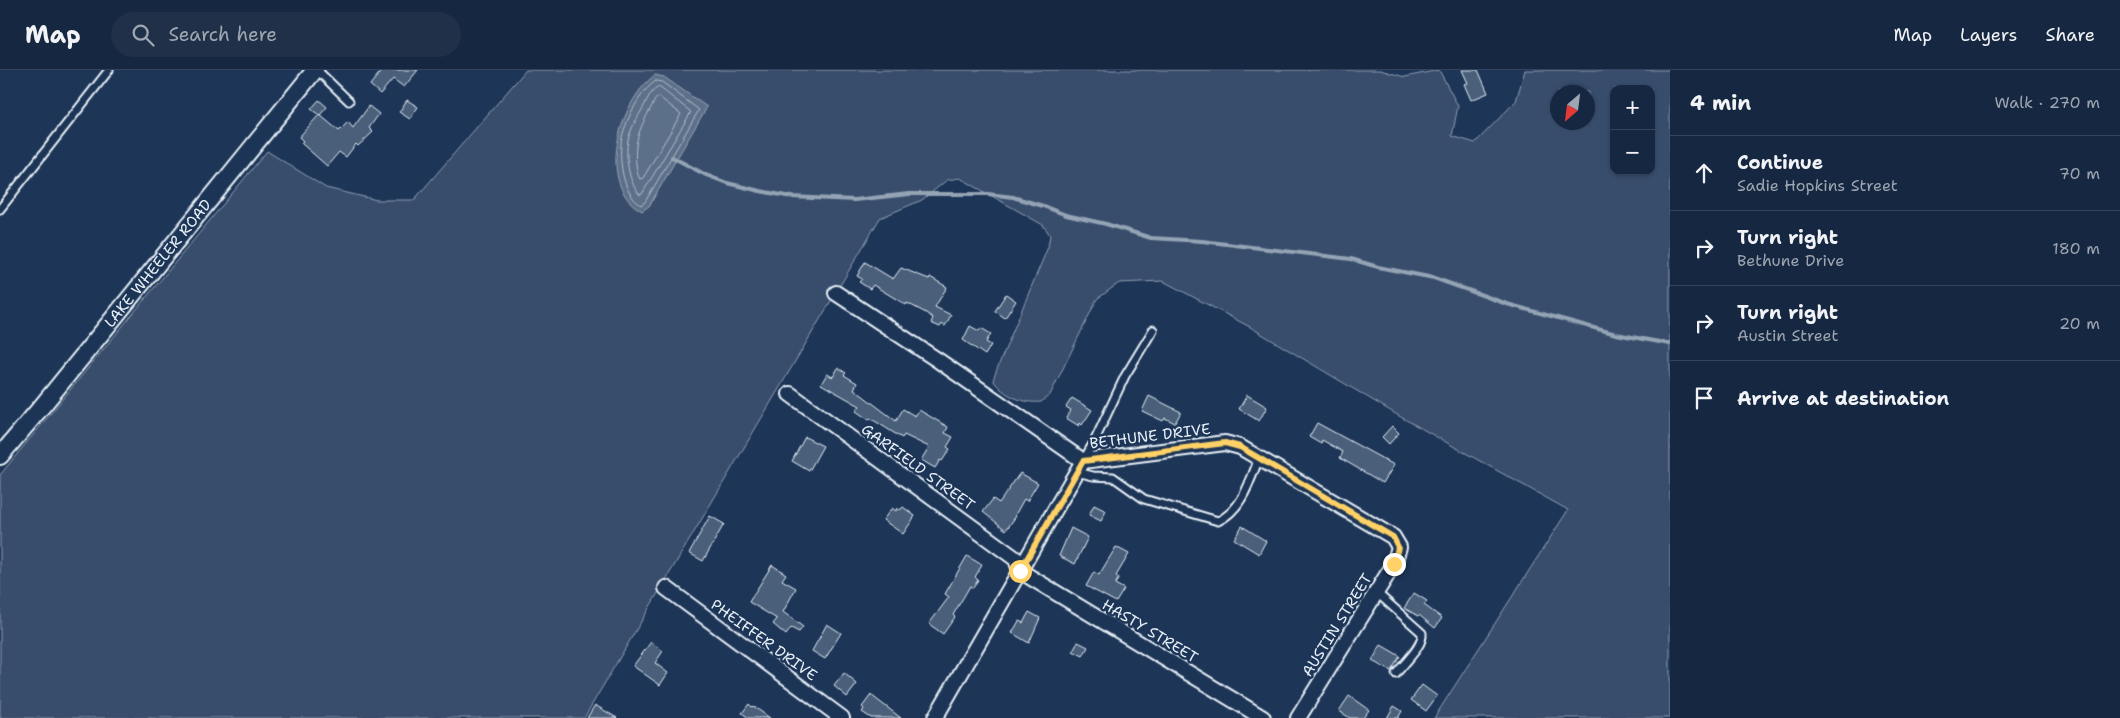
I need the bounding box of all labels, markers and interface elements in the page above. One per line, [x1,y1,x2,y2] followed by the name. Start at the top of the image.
[111,12,461,57] search box
[25,19,81,51] text: Map
[129,21,157,49] icon: search
[169,22,277,47] text: Search here
[1894,23,1932,47] text: Map
[1960,23,2017,47] text: Layers
[2045,23,2095,47] text: Share
[1550,85,1595,130] north arrow
[1610,85,1655,175] map controls
[1610,85,1655,130] button: +
[1690,89,1751,117] text: 4 min
[1995,92,2100,113] text: Walk · 270 m
[1610,130,1655,175] button: −
[1737,150,1823,175] text: Continue
[1690,159,1718,187] icon: ahead
[2059,163,2100,184] text: 70 m
[1737,175,1898,196] text: Sadie Hopkins Street
[100,195,216,332] street label: LAKE WHEELER ROAD
[1737,225,1838,250] text: Turn right
[1690,234,1718,262] icon: right
[2052,238,2100,259] text: 180 m
[1737,250,1844,271] text: Bethune Drive
[1737,300,1838,325] text: Turn right
[1690,309,1718,337] icon: right
[2059,313,2100,334] text: 20 m
[1737,325,1838,346] text: Austin Street
[1690,384,1718,412] icon: arrive
[1737,386,1949,411] text: Arrive at destination
[857,419,979,515] street label: GARFIELD STREET
[1088,419,1212,453] street label: BETHUNE DRIVE
[1383,553,1406,576] route end
[1009,560,1032,583] route start
[1297,570,1377,680] street label: AUSTIN STREET
[707,595,821,685] street label: PHEIFFER DRIVE
[1098,595,1202,667] street label: HASTY STREET

